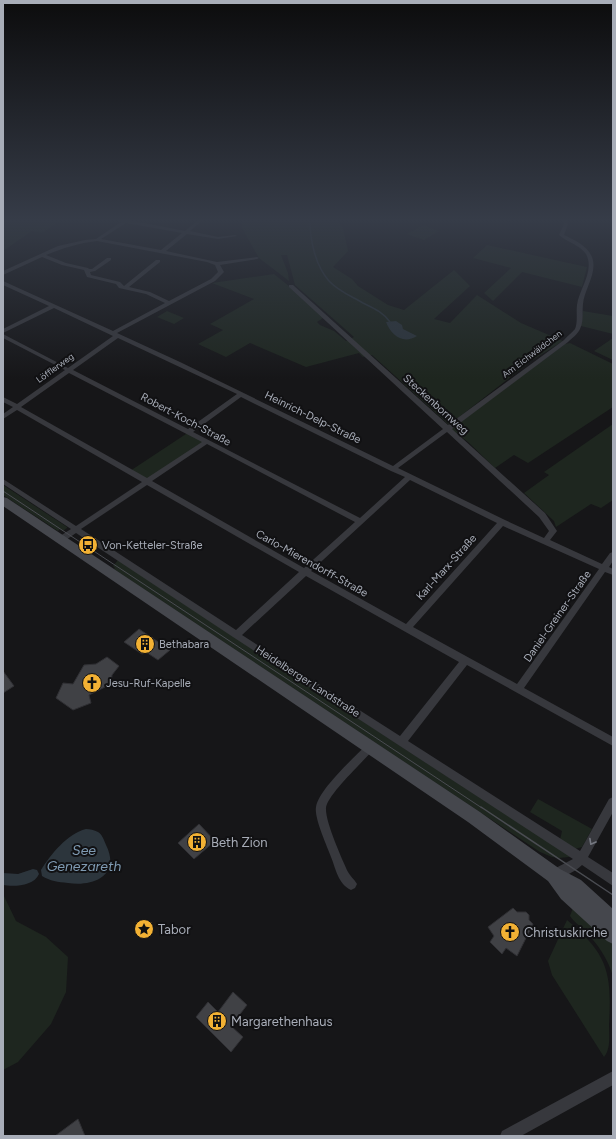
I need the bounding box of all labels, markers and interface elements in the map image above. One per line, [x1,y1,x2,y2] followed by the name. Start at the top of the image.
[500,328,564,380] street label: Am Eichwäldchen
[34,350,76,385] street label: Löfflerweg
[400,372,471,437] street label: Steckenbornweg
[263,388,363,446] street label: Heinrich-Delp-Straße
[138,390,233,449] street label: Robert-Koch-Straße
[253,527,370,600] street label: Carlo-Mierendorff-Straße
[413,532,479,603] street label: Karl-Marx-Straße
[77,534,99,556] bus stop icon: Von-Ketteler-Straße
[102,539,202,552] place label: Von-Ketteler-Straße
[521,568,594,664] street label: Daniel-Greiner-Straße
[134,633,156,655] building icon: Bethabara
[159,638,209,651] place label: Bethabara
[253,643,362,720] street label: Heidelberger Landstraße
[81,672,103,694] church icon: Jesu-Ruf-Kapelle
[106,677,191,690] place label: Jesu-Ruf-Kapelle
[186,831,208,853] building icon: Beth Zion
[211,835,268,850] place label: Beth Zion
[589,838,596,845] one-way arrow
[47,842,121,875] water label: See Genezareth
[133,918,155,940] place icon: Tabor
[499,921,521,943] church icon: Christuskirche
[158,922,191,937] place label: Tabor
[524,925,607,940] place label: Christuskirche
[206,1010,228,1032] building icon: Margarethenhaus
[231,1014,333,1029] place label: Margarethenhaus

